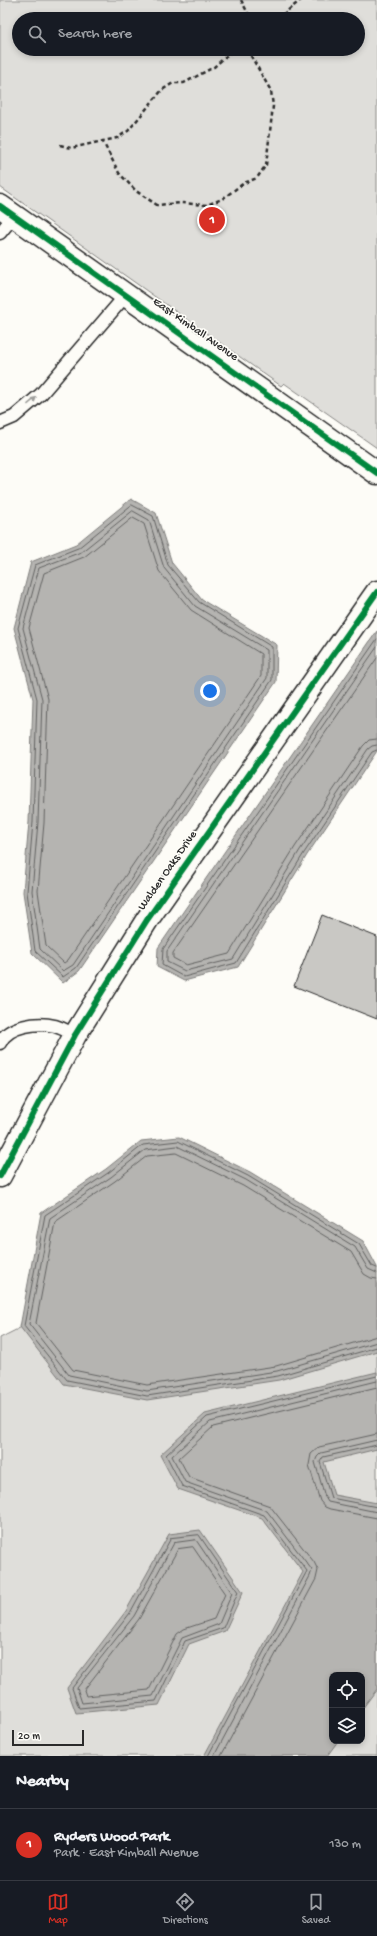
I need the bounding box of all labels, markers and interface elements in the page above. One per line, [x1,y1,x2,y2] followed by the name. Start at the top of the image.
[12,12,365,56] search box
[26,23,48,45] icon: search
[58,25,132,43] text: Search here
[199,205,225,235] pin: 1
[150,295,241,365] street label: East Kimball Avenue
[27,397,38,406] one-way arrow
[200,681,220,701] your location
[135,828,201,913] street label: Walden Oaks Drive
[329,1672,365,1744] map controls
[329,1672,365,1708] button: locate
[329,1708,365,1744] button: layers
[12,1728,84,1747] scale bar
[18,1731,40,1743] text: 20 m
[16,1772,69,1792] text: Nearby
[54,1828,169,1846] text: Ryders Wood Park
[26,1837,32,1852] text: 1
[329,1837,361,1852] text: 130 m
[54,1846,199,1861] text: Park · East Kimball Avenue
[47,1891,69,1927] tab: Map
[163,1891,208,1927] tab: Directions
[302,1891,330,1927] tab: Saved

